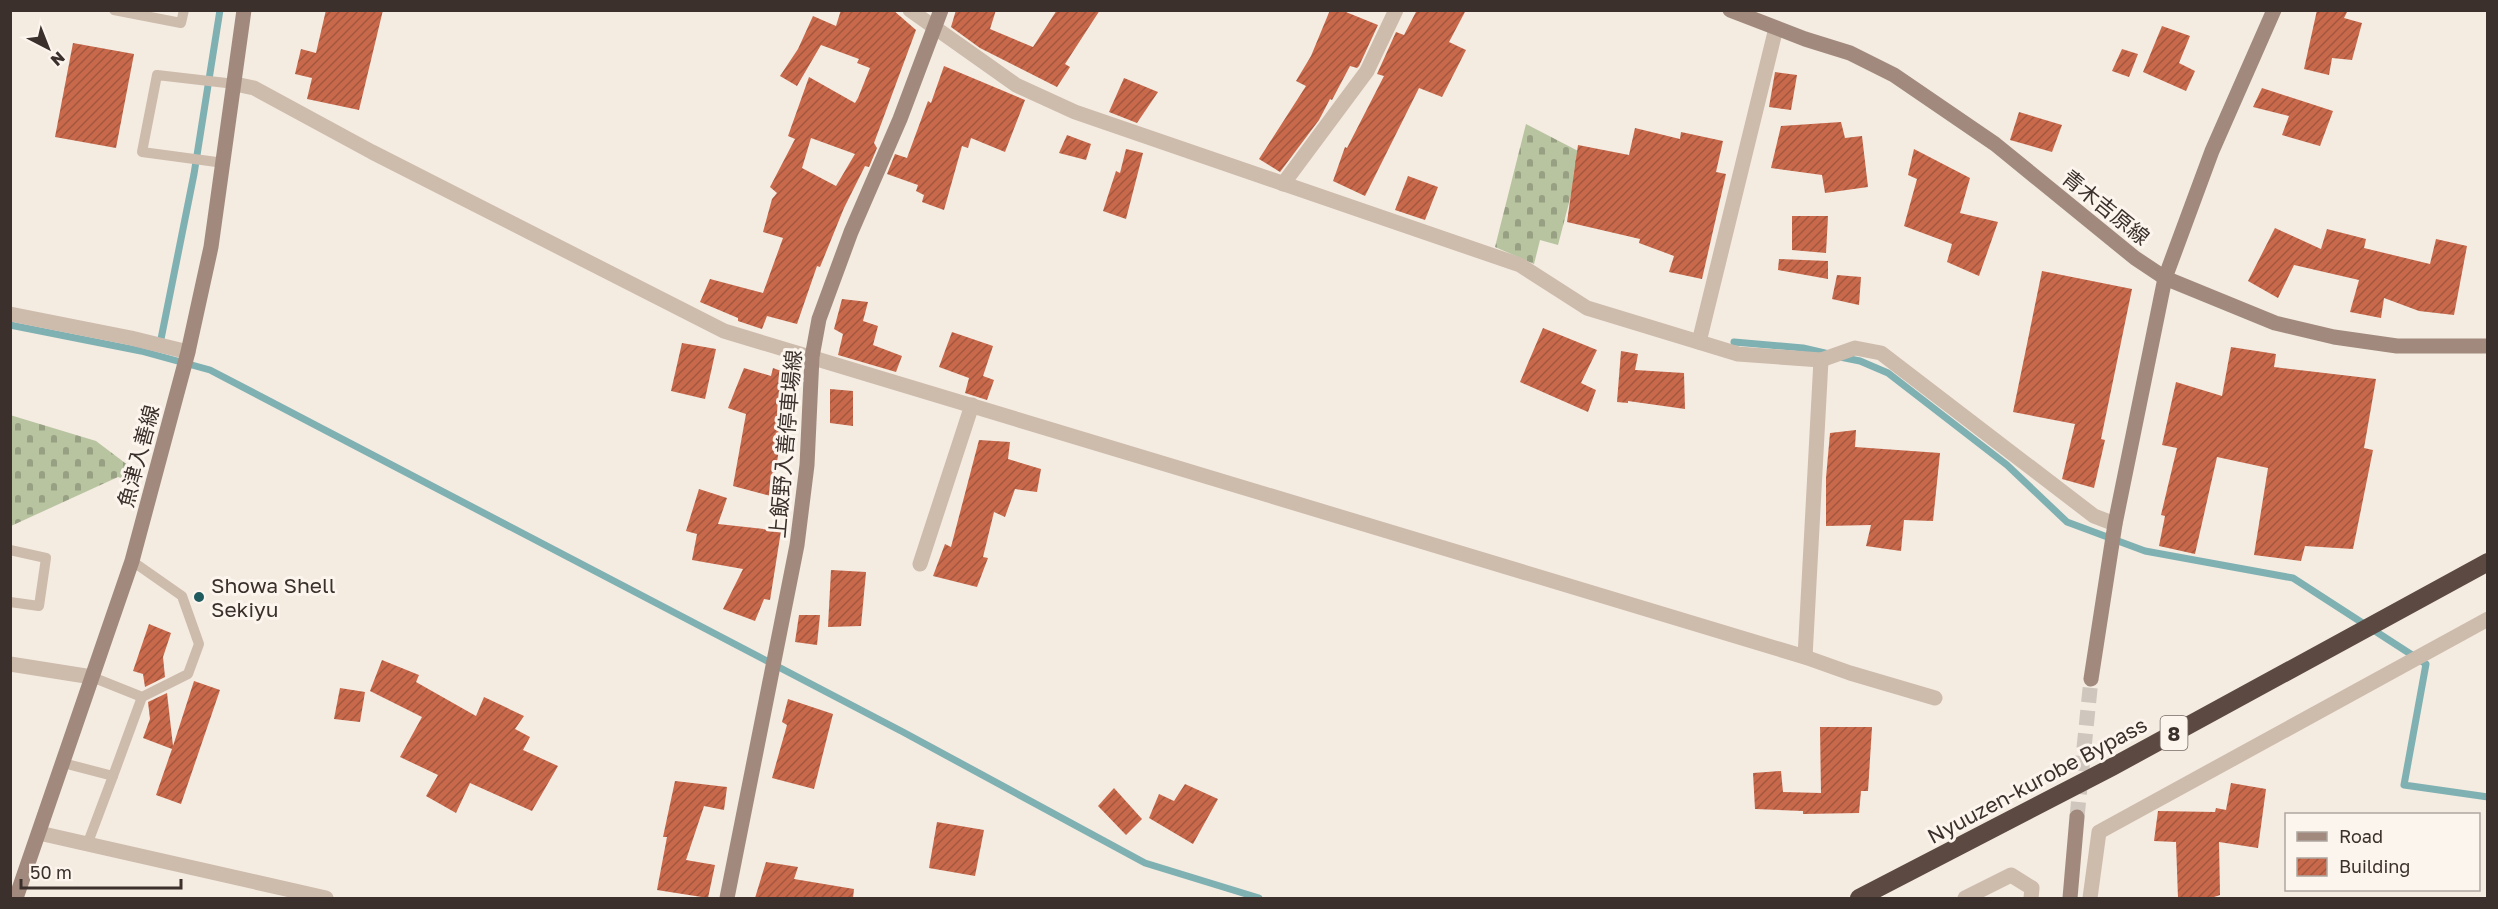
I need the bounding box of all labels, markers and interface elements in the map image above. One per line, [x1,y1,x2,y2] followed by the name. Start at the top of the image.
[18,18,78,78] north arrow
[47,48,69,71] text: N
[2057,164,2155,250] street label: 青木吉原線
[764,349,806,539] street label: 上飯野入善停車場線
[112,402,164,510] street label: 魚津入善線
[211,572,335,622] place label: Showa Shell Sekiyu
[192,590,206,604] marker: Showa Shell Sekiyu
[1923,711,2151,849] street label: Nyuuzen-kurobe Bypass
[2160,716,2188,750] road number: 8
[2285,813,2480,891] legend
[2339,825,2383,847] text: Road
[21,852,182,890] scale bar
[2339,855,2410,877] text: Building
[30,861,72,883] text: 50 m

